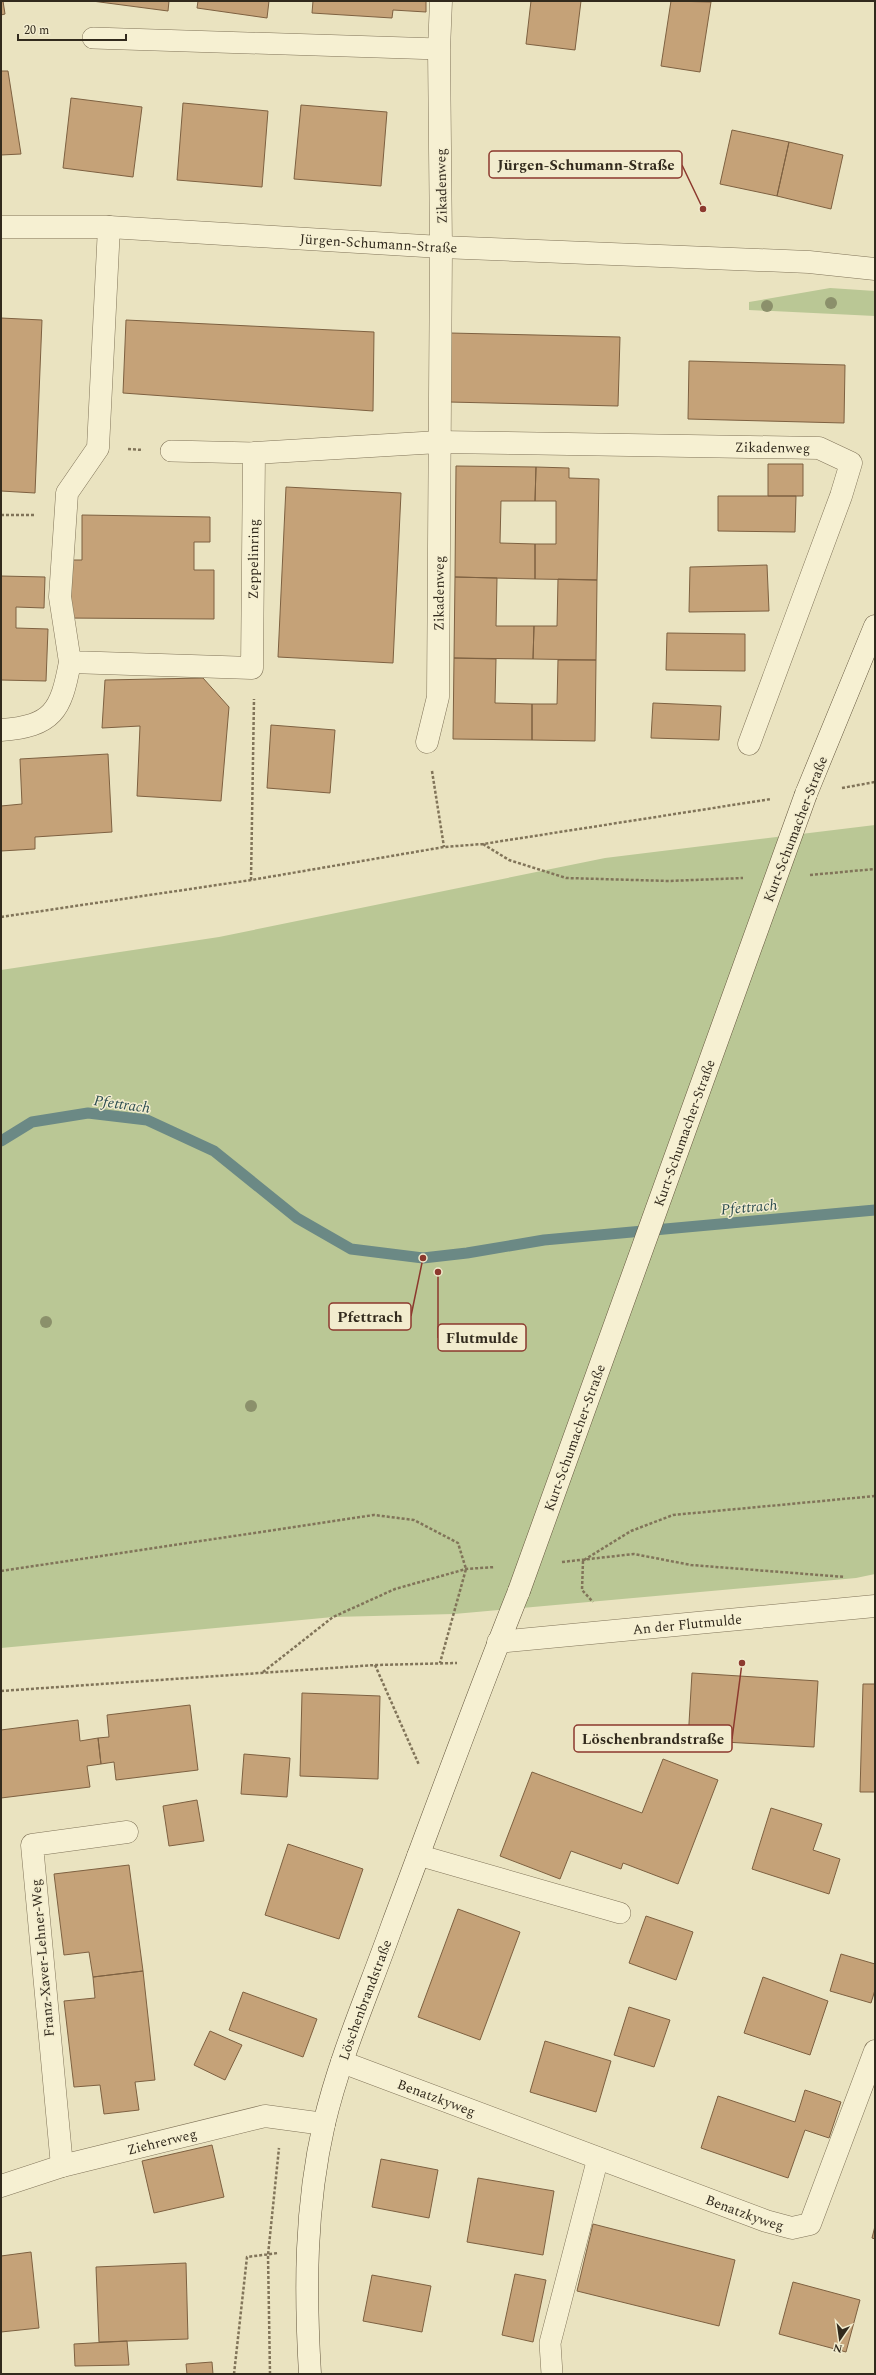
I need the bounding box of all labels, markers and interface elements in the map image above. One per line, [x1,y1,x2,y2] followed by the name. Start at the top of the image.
[18,16,126,42] scale bar
[24,21,49,40] text: 20 m
[430,148,453,224] street label: Zikadenweg
[489,151,682,178] callout: Jürgen-Schumann-Straße
[497,154,675,177] text: Jürgen-Schumann-Straße
[299,229,458,259] street label: Jürgen-Schumann-Straße
[735,437,811,459] street label: Zikadenweg
[243,519,264,599] street label: Zeppelinring
[428,556,450,631] street label: Zikadenweg
[758,753,833,905] street label: Kurt-Schumacher-Straße
[648,1056,721,1210] street label: Kurt-Schumacher-Straße
[92,1089,152,1120] water label: Pfettrach
[720,1194,779,1221] water label: Pfettrach
[329,1303,411,1330] callout: Pfettrach
[337,1306,403,1329] text: Pfettrach
[438,1324,526,1351] callout: Flutmulde
[446,1327,518,1350] text: Flutmulde
[539,1361,611,1514] street label: Kurt-Schumacher-Straße
[631,1609,743,1640] street label: An der Flutmulde
[574,1725,732,1752] callout: Löschenbrandstraße
[582,1728,724,1751] text: Löschenbrandstraße
[25,1878,60,2038] street label: Franz-Xaver-Lehner-Weg
[333,1936,397,2063] street label: Löschenbrandstraße
[394,2074,479,2122] street label: Benatzkyweg
[125,2123,199,2161] street label: Ziehrerweg
[702,2189,786,2236] street label: Benatzkyweg
[820,2319,860,2359] north arrow
[832,2339,844,2358] text: N

